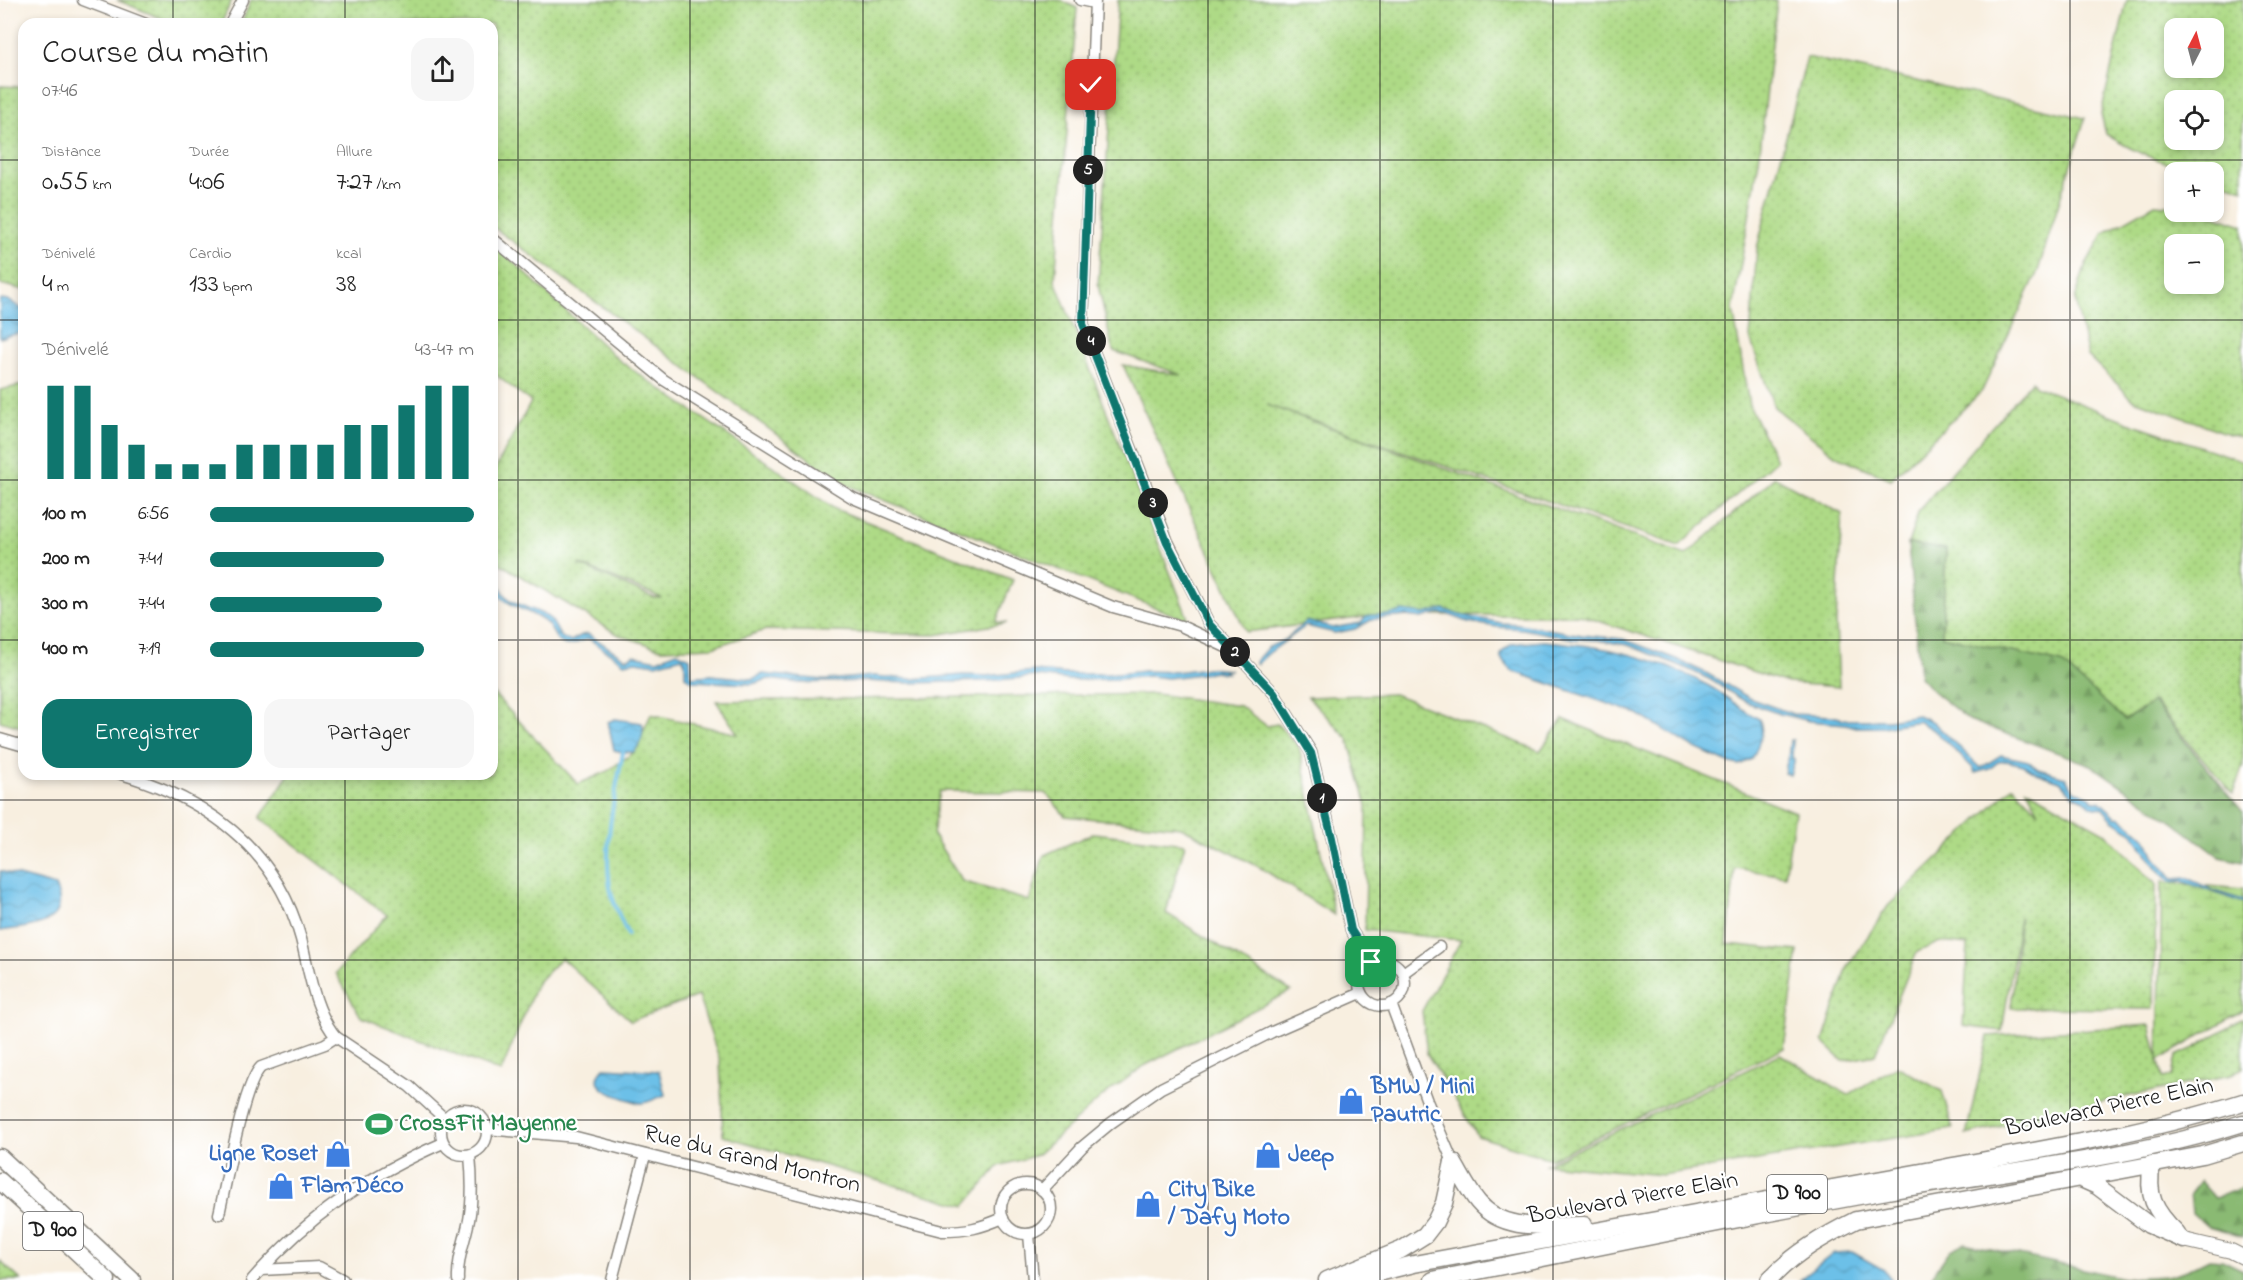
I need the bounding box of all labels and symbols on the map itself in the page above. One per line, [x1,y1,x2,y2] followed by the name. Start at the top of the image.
[2164,18,2224,78] north arrow
[1065,59,1116,110] pin
[1073,155,1103,185] pin: 5
[1076,326,1106,356] pin: 4
[1138,488,1168,518] pin: 3
[1220,637,1250,667] pin: 2
[1307,783,1337,813] pin: 1
[1345,936,1396,987] pin
[2000,1069,2217,1147] street label: Boulevard Pierre Elain
[1370,1070,1475,1133] place label: BMW / Mini Pautric
[1336,1086,1366,1116] shop icon: BMW / Mini Pautric
[399,1107,578,1143] place label: CrossFit Mayenne
[364,1109,394,1139] sports icon: CrossFit Mayenne
[640,1116,864,1204] street label: Rue du Grand Montron
[209,1137,319,1173] place label: Ligne Roset
[1288,1138,1334,1173] place label: Jeep
[323,1139,353,1169] shop icon: Ligne Roset
[1253,1140,1283,1170] shop icon: Jeep
[1524,1163,1741,1235] street label: Boulevard Pierre Elain
[300,1169,404,1204] place label: FlamDéco
[266,1171,296,1201] shop icon: FlamDéco
[1167,1173,1290,1237] place label: City Bike / Dafy Moto
[1767,1175,1827,1213] road number: D 900
[1133,1189,1163,1219] shop icon: City Bike / Dafy Moto
[23,1212,83,1250] road number: D 900

